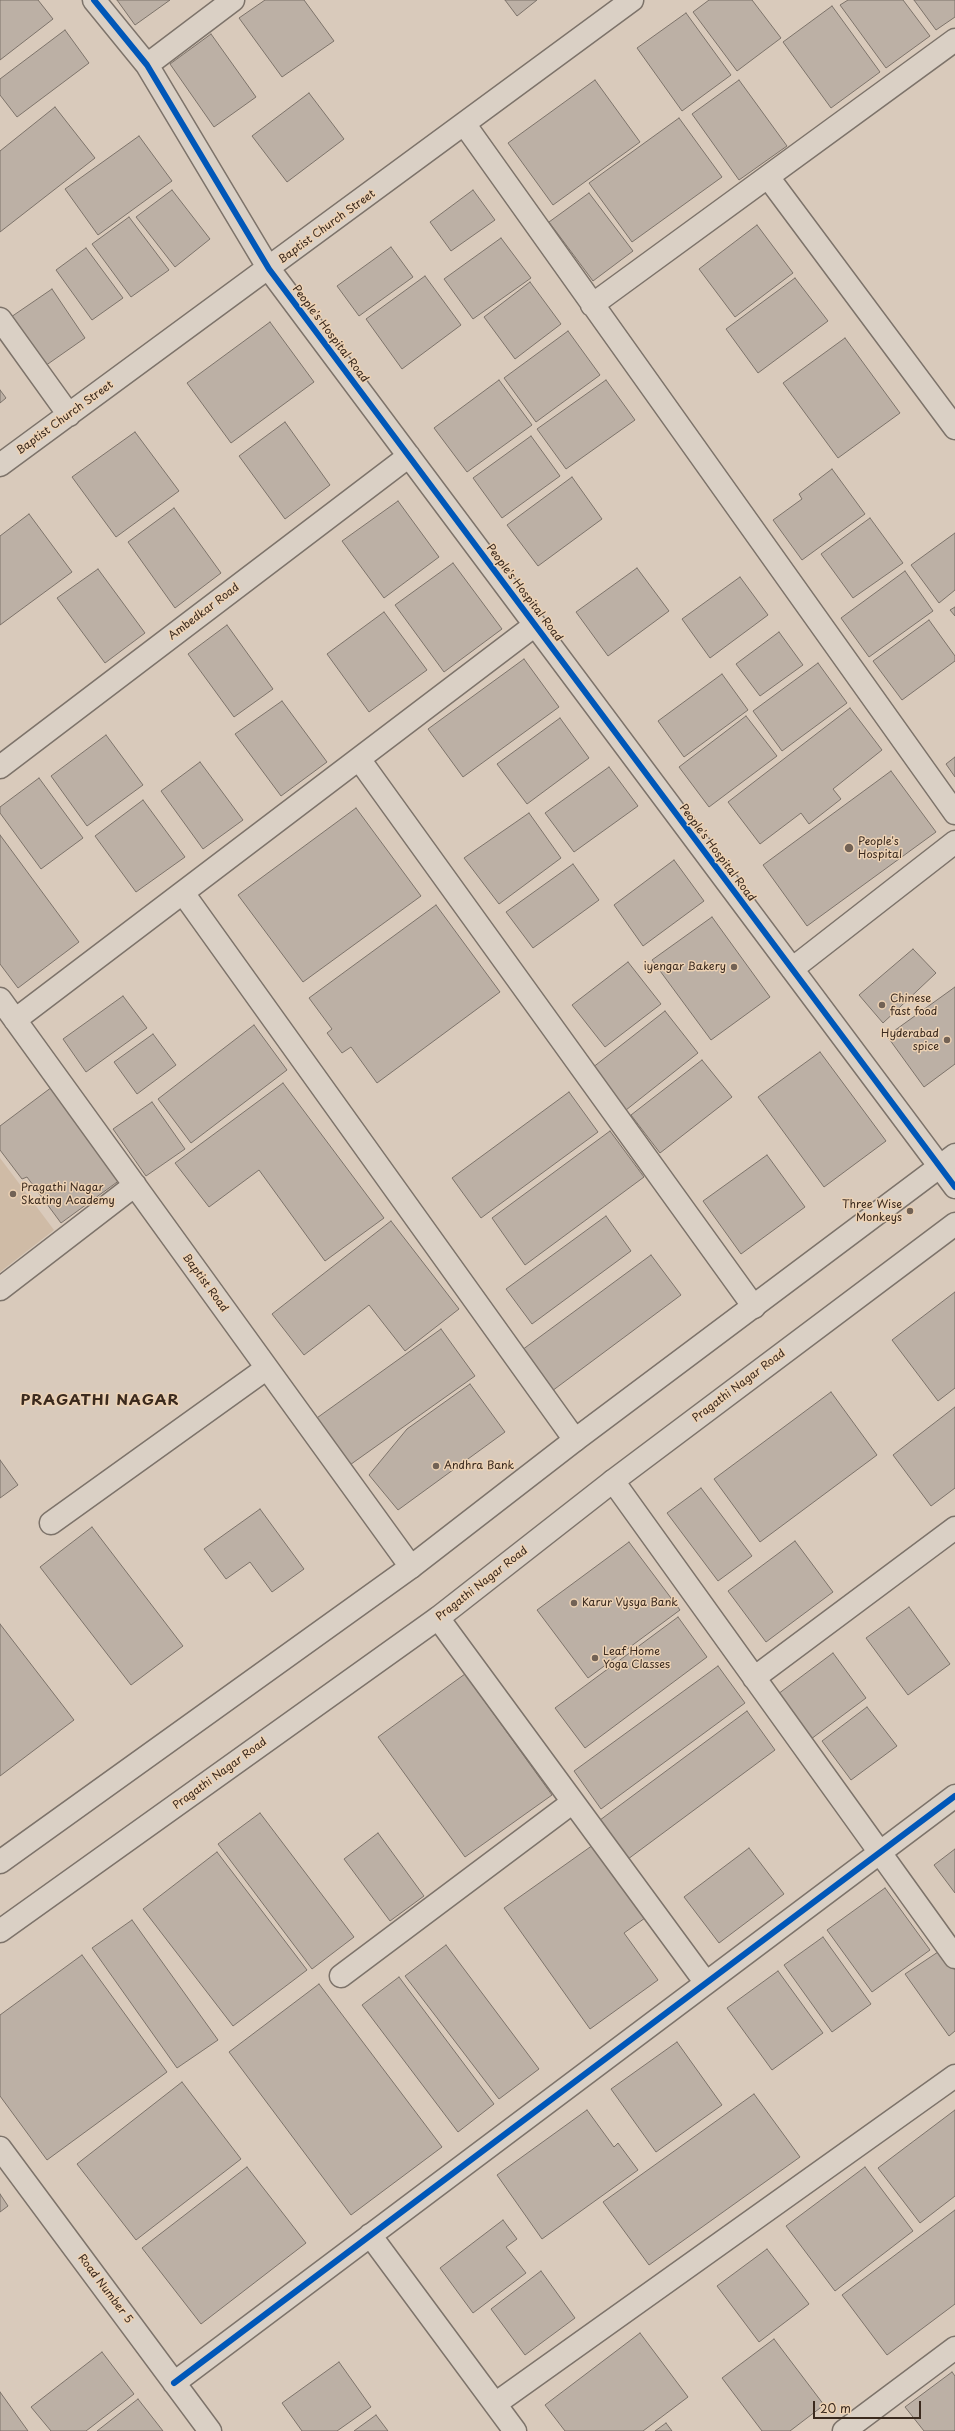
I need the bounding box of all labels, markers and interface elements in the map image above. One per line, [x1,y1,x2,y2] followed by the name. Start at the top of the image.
[276,187,378,267] street label: Baptist Church Street
[289,283,371,385] street label: People's Hospital Road
[14,378,116,458] street label: Baptist Church Street
[483,542,565,644] street label: People's Hospital Road
[166,581,242,643] street label: Ambedkar Road
[676,802,758,904] street label: People's Hospital Road
[858,835,902,861] place label: People's Hospital
[843,842,855,854] marker: People's Hospital
[643,960,726,974] place label: iyengar Bakery
[729,962,739,972] marker: iyengar Bakery
[890,992,937,1018] place label: Chinese fast food
[877,1000,887,1010] marker: Chinese fast food
[881,1027,939,1053] place label: Hyderabad spice
[942,1035,952,1045] marker: Hyderabad spice
[21,1181,115,1207] place label: Pragathi Nagar Skating Academy
[8,1189,18,1199] marker: Pragathi Nagar Skating Academy
[842,1198,902,1224] place label: Three Wise Monkeys
[905,1206,915,1216] marker: Three Wise Monkeys
[179,1251,231,1315] street label: Baptist Road
[690,1347,788,1425] street label: Pragathi Nagar Road
[21,1392,179,1410] district label: PRAGATHI NAGAR
[444,1459,514,1473] place label: Andhra Bank
[431,1461,441,1471] marker: Andhra Bank
[434,1544,530,1624] street label: Pragathi Nagar Road
[582,1596,678,1610] place label: Karur Vysya Bank
[569,1598,579,1608] marker: Karur Vysya Bank
[603,1645,670,1671] place label: Leaf Home Yoga Classes
[590,1653,600,1663] marker: Leaf Home Yoga Classes
[171,1736,269,1812] street label: Pragathi Nagar Road
[75,2252,135,2326] street label: Road Number 5
[815,2393,923,2419] scale bar
[820,2399,851,2417] text: 20 m

